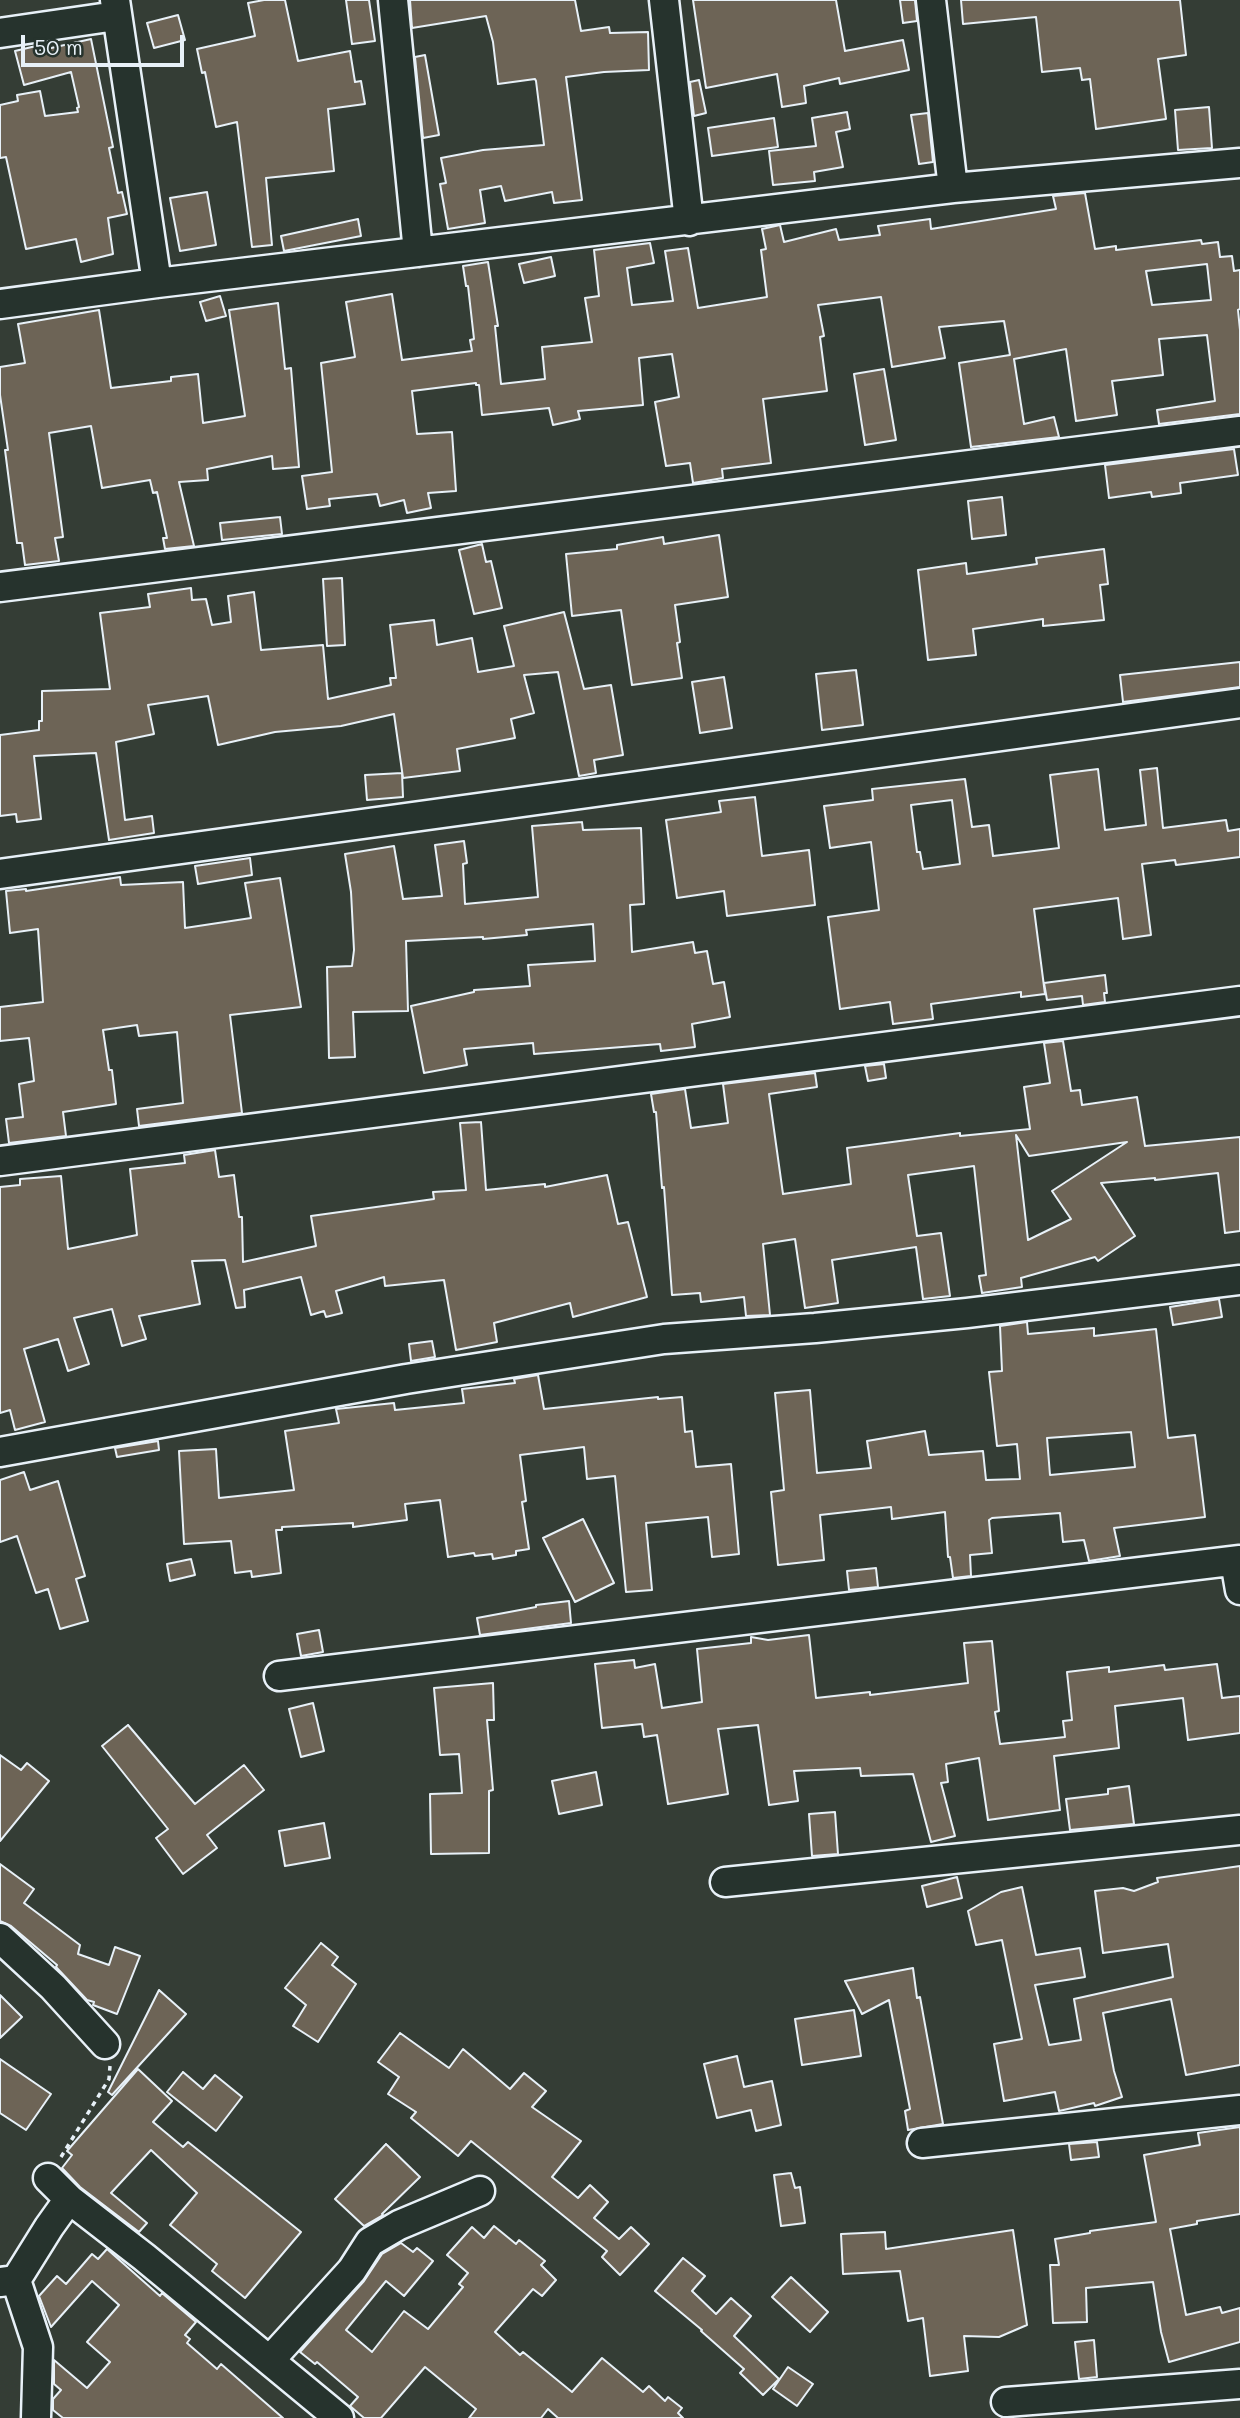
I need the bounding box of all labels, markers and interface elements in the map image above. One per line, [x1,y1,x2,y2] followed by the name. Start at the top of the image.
[24,21,187,65] scale bar
[34,33,83,60] text: 50 m

